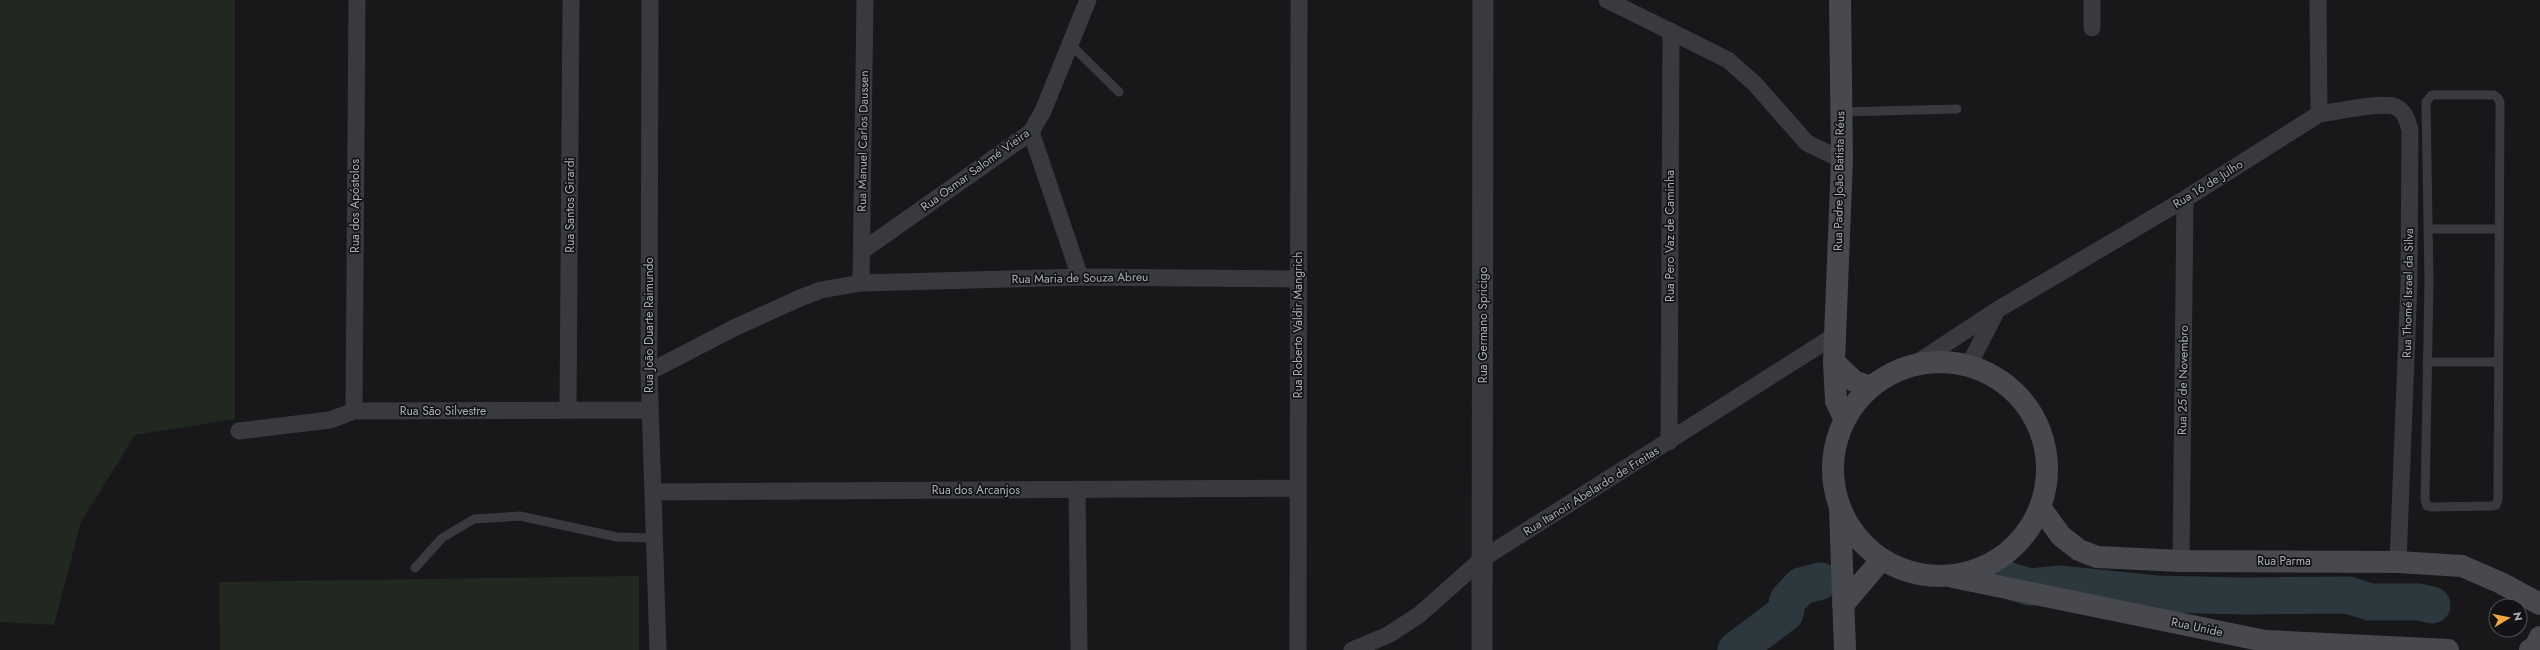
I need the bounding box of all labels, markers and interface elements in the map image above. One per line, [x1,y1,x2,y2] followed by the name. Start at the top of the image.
[853,70,873,212] street label: Rua Manuel Carlos Daussen
[1829,111,1849,251] street label: Rua Padre João Batista Réus
[917,124,1033,216] street label: Rua Osmar Salomé Vieira
[2169,155,2247,213] street label: Rua 16 de Julho
[561,157,579,253] street label: Rua Santos Girardi
[346,159,364,253] street label: Rua dos Apóstolos
[1661,170,1679,302] street label: Rua Pero Vaz de Caminha
[2398,228,2418,358] street label: Rua Thomé Israel da Silva
[1289,252,1307,398] street label: Rua Roberto Valdir Mangrich
[640,257,658,393] street label: Rua João Duarte Raimundo
[1474,266,1492,383] street label: Rua Germano Spricigo
[1012,268,1148,288] street label: Rua Maria de Souza Abreu
[2173,324,2193,435] street label: Rua 25 de Novembro
[400,402,486,420] street label: Rua São Silvestre
[1520,442,1663,540] street label: Rua Itanoir Abelardo de Freitas
[932,481,1020,499] street label: Rua dos Arcanjos
[2257,552,2311,570] street label: Rua Parma
[2488,598,2528,638] north arrow
[2509,611,2526,622] text: N
[2170,613,2224,641] street label: Rua Unide

